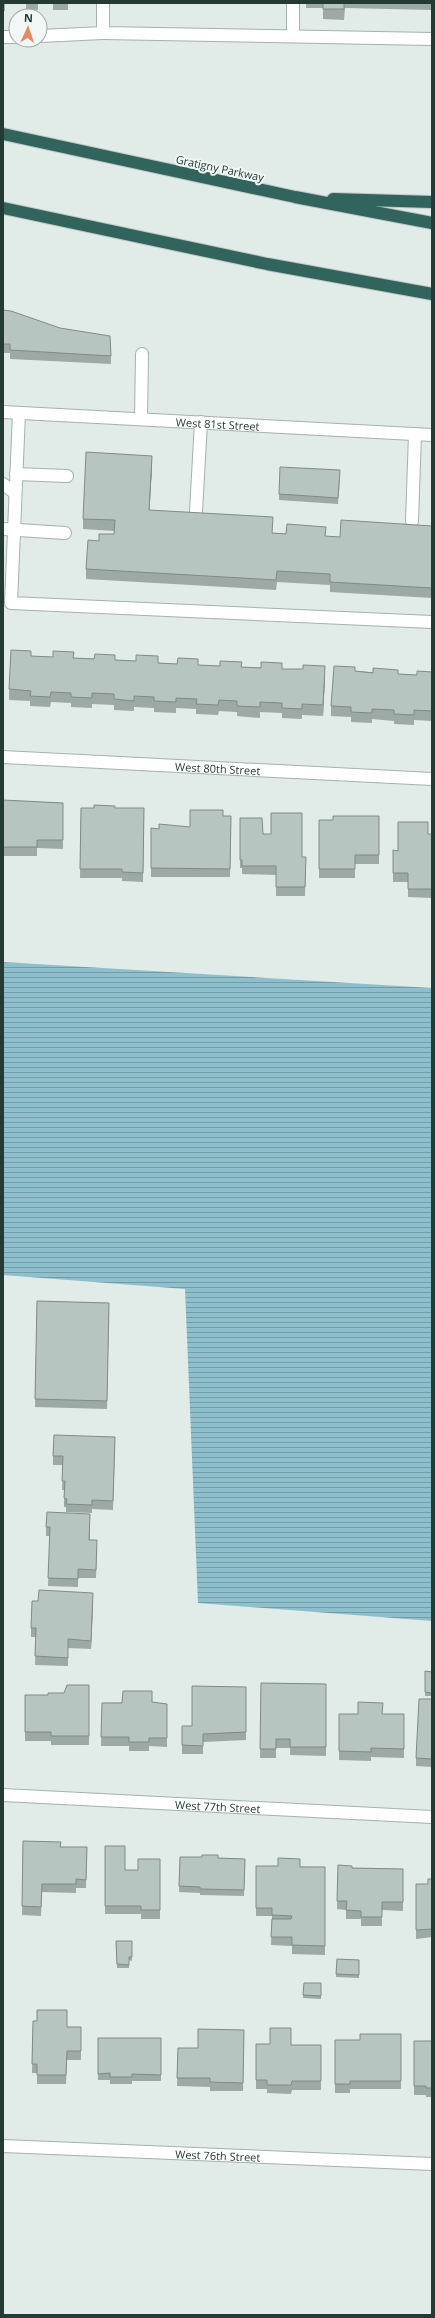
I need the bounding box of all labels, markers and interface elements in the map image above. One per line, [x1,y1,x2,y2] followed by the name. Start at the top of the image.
[8,8,48,48] north arrow
[24,10,33,25] text: N
[175,151,266,185] street label: Gratigny Parkway
[175,414,260,433] street label: West 81st Street
[175,758,261,778] street label: West 80th Street
[175,1796,261,1816] street label: West 77th Street
[175,2146,261,2164] street label: West 76th Street

